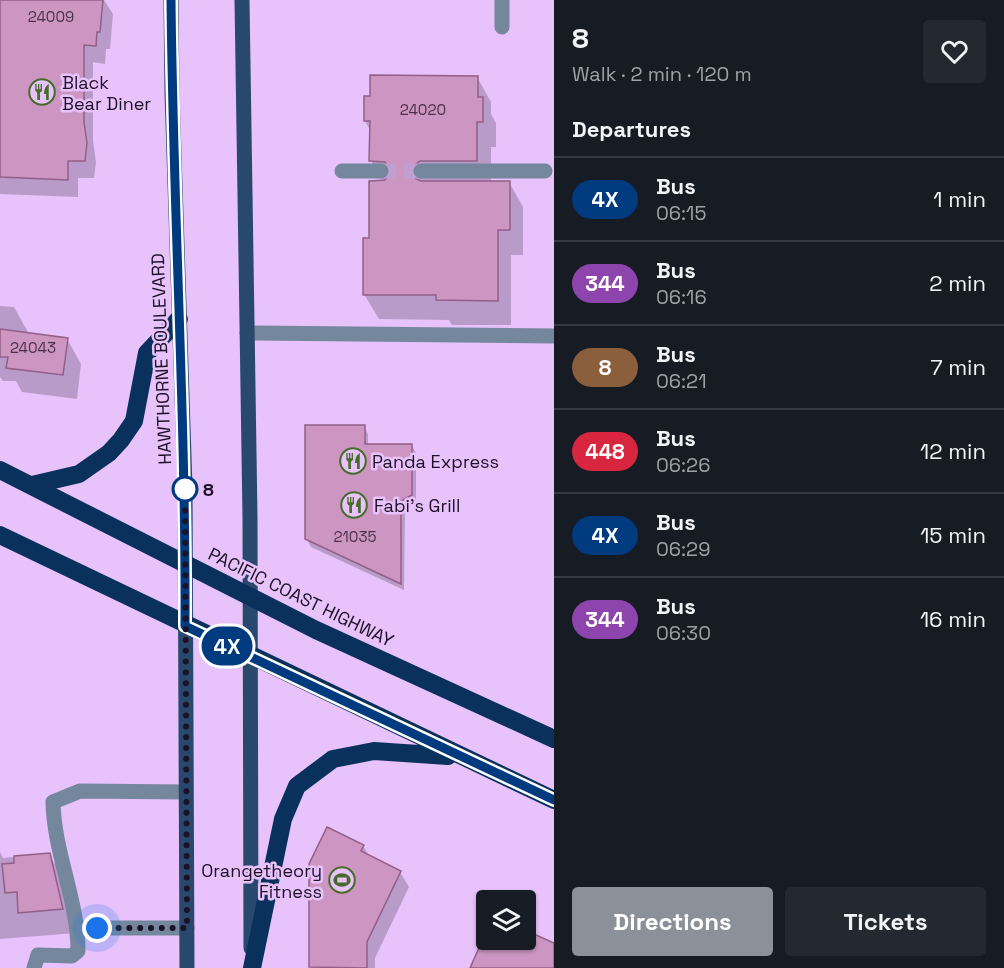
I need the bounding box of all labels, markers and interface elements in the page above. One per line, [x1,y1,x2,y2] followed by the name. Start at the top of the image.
[28,7,74,26] house number: 24009
[572,20,589,56] text: 8
[923,20,986,83] button: heart
[572,61,752,87] text: Walk · 2 min · 120 m
[62,71,151,115] place label: Black Bear Diner
[27,77,57,107] restaurant icon: Black Bear Diner
[400,100,446,119] house number: 24020
[572,115,691,143] text: Departures
[656,172,696,200] text: Bus
[933,185,986,213] text: 1 min
[592,186,618,213] text: 4X
[656,200,706,226] text: 06:15
[146,253,176,465] street label: HAWTHORNE BOULEVARD
[656,256,696,284] text: Bus
[929,269,986,297] text: 2 min
[585,270,625,297] text: 344
[656,284,707,310] text: 06:16
[10,338,56,357] house number: 24043
[656,340,696,368] text: Bus
[930,353,986,381] text: 7 min
[599,354,611,381] text: 8
[656,368,707,394] text: 06:21
[656,424,696,452] text: Bus
[920,437,986,465] text: 12 min
[585,438,625,465] text: 448
[338,446,368,476] restaurant icon: Panda Express
[372,450,499,473] place label: Panda Express
[656,452,710,478] text: 06:26
[172,476,198,502] marker: 8
[203,478,214,501] place label: 8
[339,490,369,520] restaurant icon: Fabi's Grill
[374,494,460,517] place label: Fabi's Grill
[656,508,696,536] text: Bus
[920,521,986,549] text: 15 min
[592,522,618,549] text: 4X
[334,527,376,546] house number: 21035
[656,536,710,562] text: 06:29
[205,542,397,652] street label: PACIFIC COAST HIGHWAY
[656,592,696,620] text: Bus
[920,605,986,633] text: 16 min
[585,606,625,633] text: 344
[656,620,711,646] text: 06:30
[200,626,254,666] line badge: 4X
[214,633,240,660] text: 4X
[201,859,322,903] place label: Orangetheory Fitness
[327,865,357,895] sports icon: Orangetheory Fitness
[572,887,773,956] button: Directions
[785,887,986,956] button: Tickets
[476,890,536,950] map controls
[476,890,536,950] button: layers
[82,913,112,943] your location

